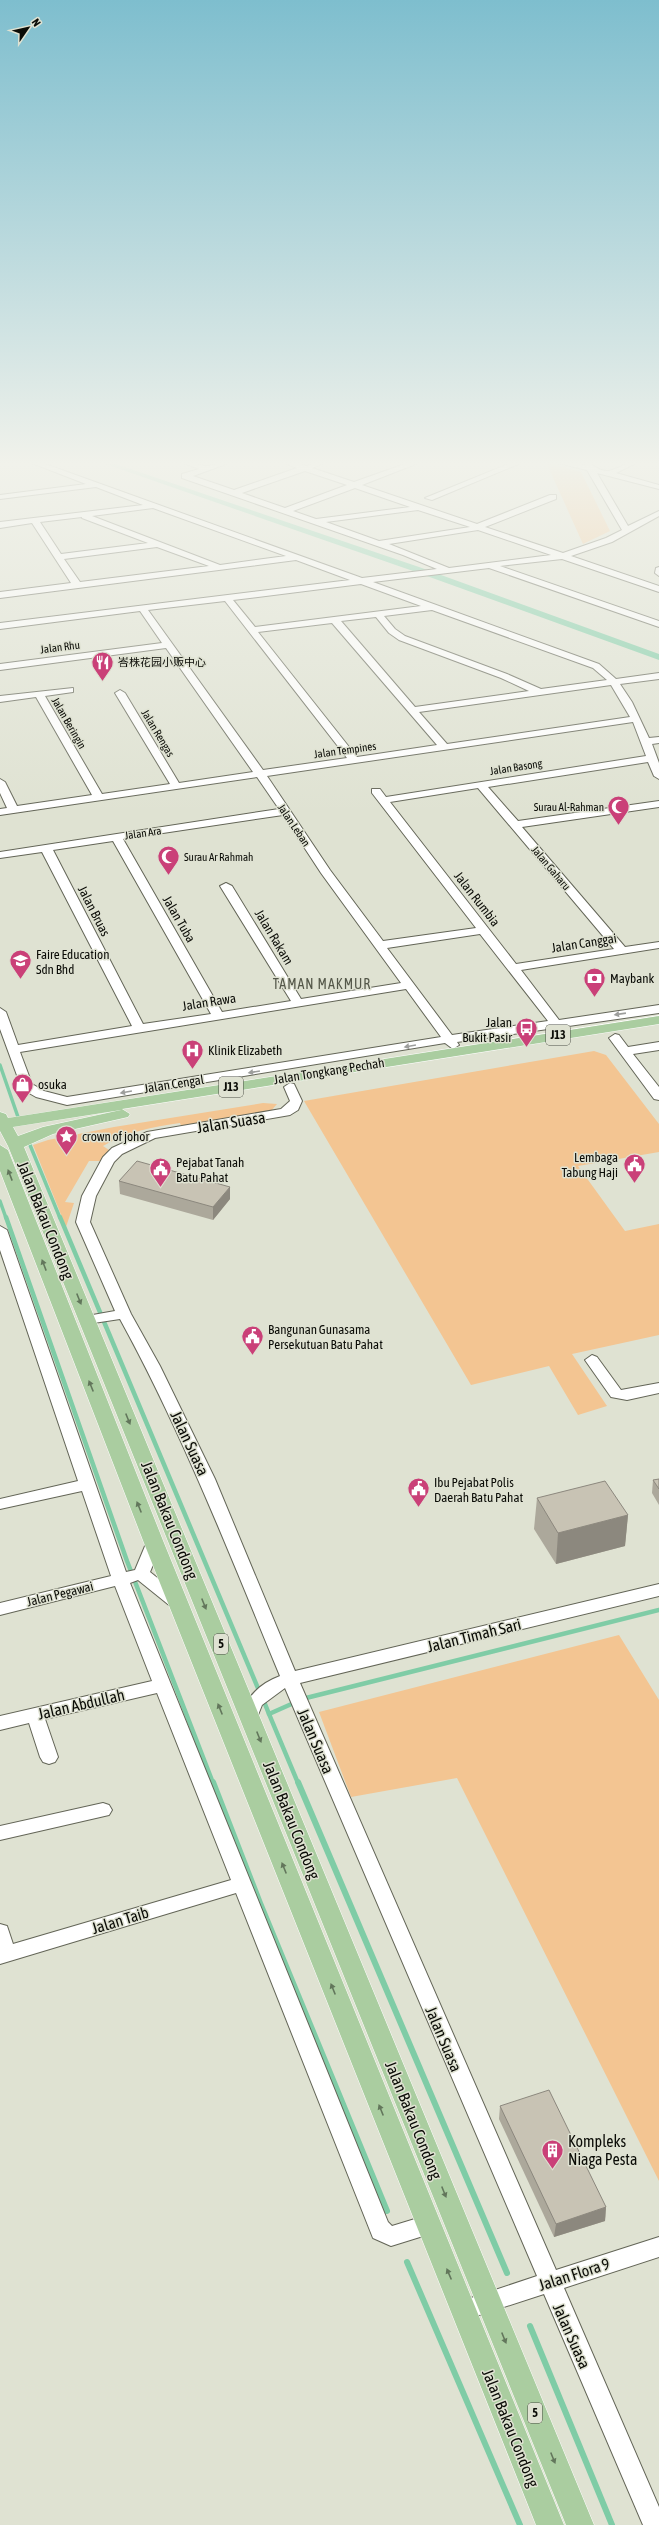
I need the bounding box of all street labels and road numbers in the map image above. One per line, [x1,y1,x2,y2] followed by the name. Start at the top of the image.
[40,639,80,655] street label: Jalan Rhu
[49,695,89,751] street label: Jalan Beringin
[139,707,177,759] street label: Jalan Rengas
[313,740,377,760] street label: Jalan Tempines
[489,757,543,777] street label: Jalan Basong
[275,802,313,848] street label: Jalan Leban
[124,824,162,842] street label: Jalan Ara
[529,844,573,892] street label: Jalan Gaharu
[451,869,503,929] street label: Jalan Rumbia
[75,883,113,939] street label: Jalan Bruas
[160,893,198,945] street label: Jalan Tuba
[252,907,296,967] street label: Jalan Rakam
[550,930,618,956] street label: Jalan Canggai
[181,990,237,1014] street label: Jalan Rawa
[546,1025,570,1045] road number: J13
[273,1055,385,1087] street label: Jalan Tongkang Pechah
[143,1072,206,1096] street label: Jalan Cengal
[219,1077,243,1097] road number: J13
[195,1108,267,1136] street label: Jalan Suasa
[13,1158,78,1282] street label: Jalan Bakau Condong
[167,1408,213,1478] street label: Jalan Suasa
[137,1458,202,1582] street label: Jalan Bakau Condong
[25,1578,95,1609] street label: Jalan Pegawai
[425,1615,523,1655] street label: Jalan Timah Sari
[214,1634,228,1654] road number: 5
[36,1685,126,1723] street label: Jalan Abdullah
[294,1706,338,1776] street label: Jalan Suasa
[259,1758,324,1882] street label: Jalan Bakau Condong
[89,1903,151,1937] street label: Jalan Taib
[422,2004,466,2074] street label: Jalan Suasa
[381,2058,446,2182] street label: Jalan Bakau Condong
[536,2254,612,2294] street label: Jalan Flora 9
[550,2301,594,2371] street label: Jalan Suasa
[478,2366,543,2490] street label: Jalan Bakau Condong
[528,2403,542,2423] road number: 5

